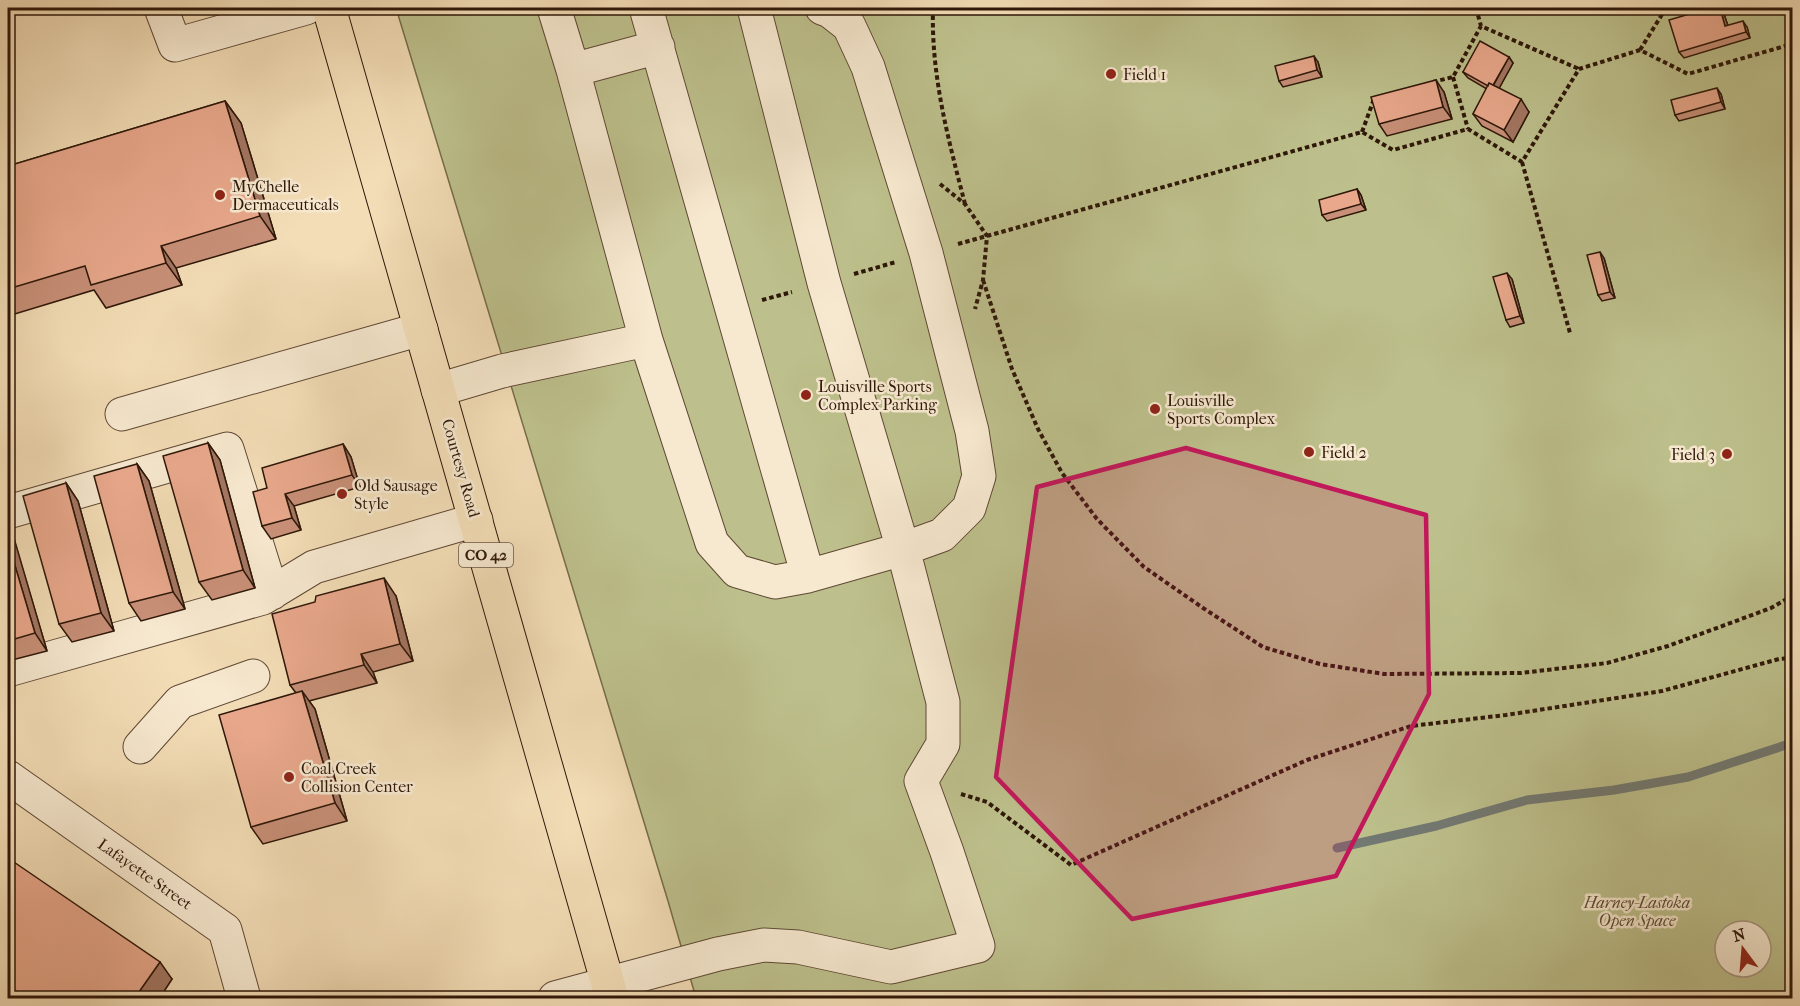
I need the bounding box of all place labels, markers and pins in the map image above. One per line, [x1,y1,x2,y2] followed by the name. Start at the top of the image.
[1123,65,1166,84] place label: Field 1
[1104,67,1118,81] marker: Field 1
[232,177,339,214] place label: MyChelle Dermaceuticals
[213,188,227,202] marker: MyChelle Dermaceuticals
[818,377,937,414] place label: Louisville Sports Complex Parking
[799,388,813,402] marker: Louisville Sports Complex Parking
[1167,391,1276,428] place label: Louisville Sports Complex
[1148,402,1162,416] marker: Louisville Sports Complex
[1321,443,1367,462] place label: Field 2
[1302,445,1316,459] marker: Field 2
[1671,445,1715,464] place label: Field 3
[1720,447,1734,461] marker: Field 3
[354,476,438,513] place label: Old Sausage Style
[335,487,349,501] marker: Old Sausage Style
[301,759,413,796] place label: Coal Creek Collision Center
[282,770,296,784] marker: Coal Creek Collision Center

